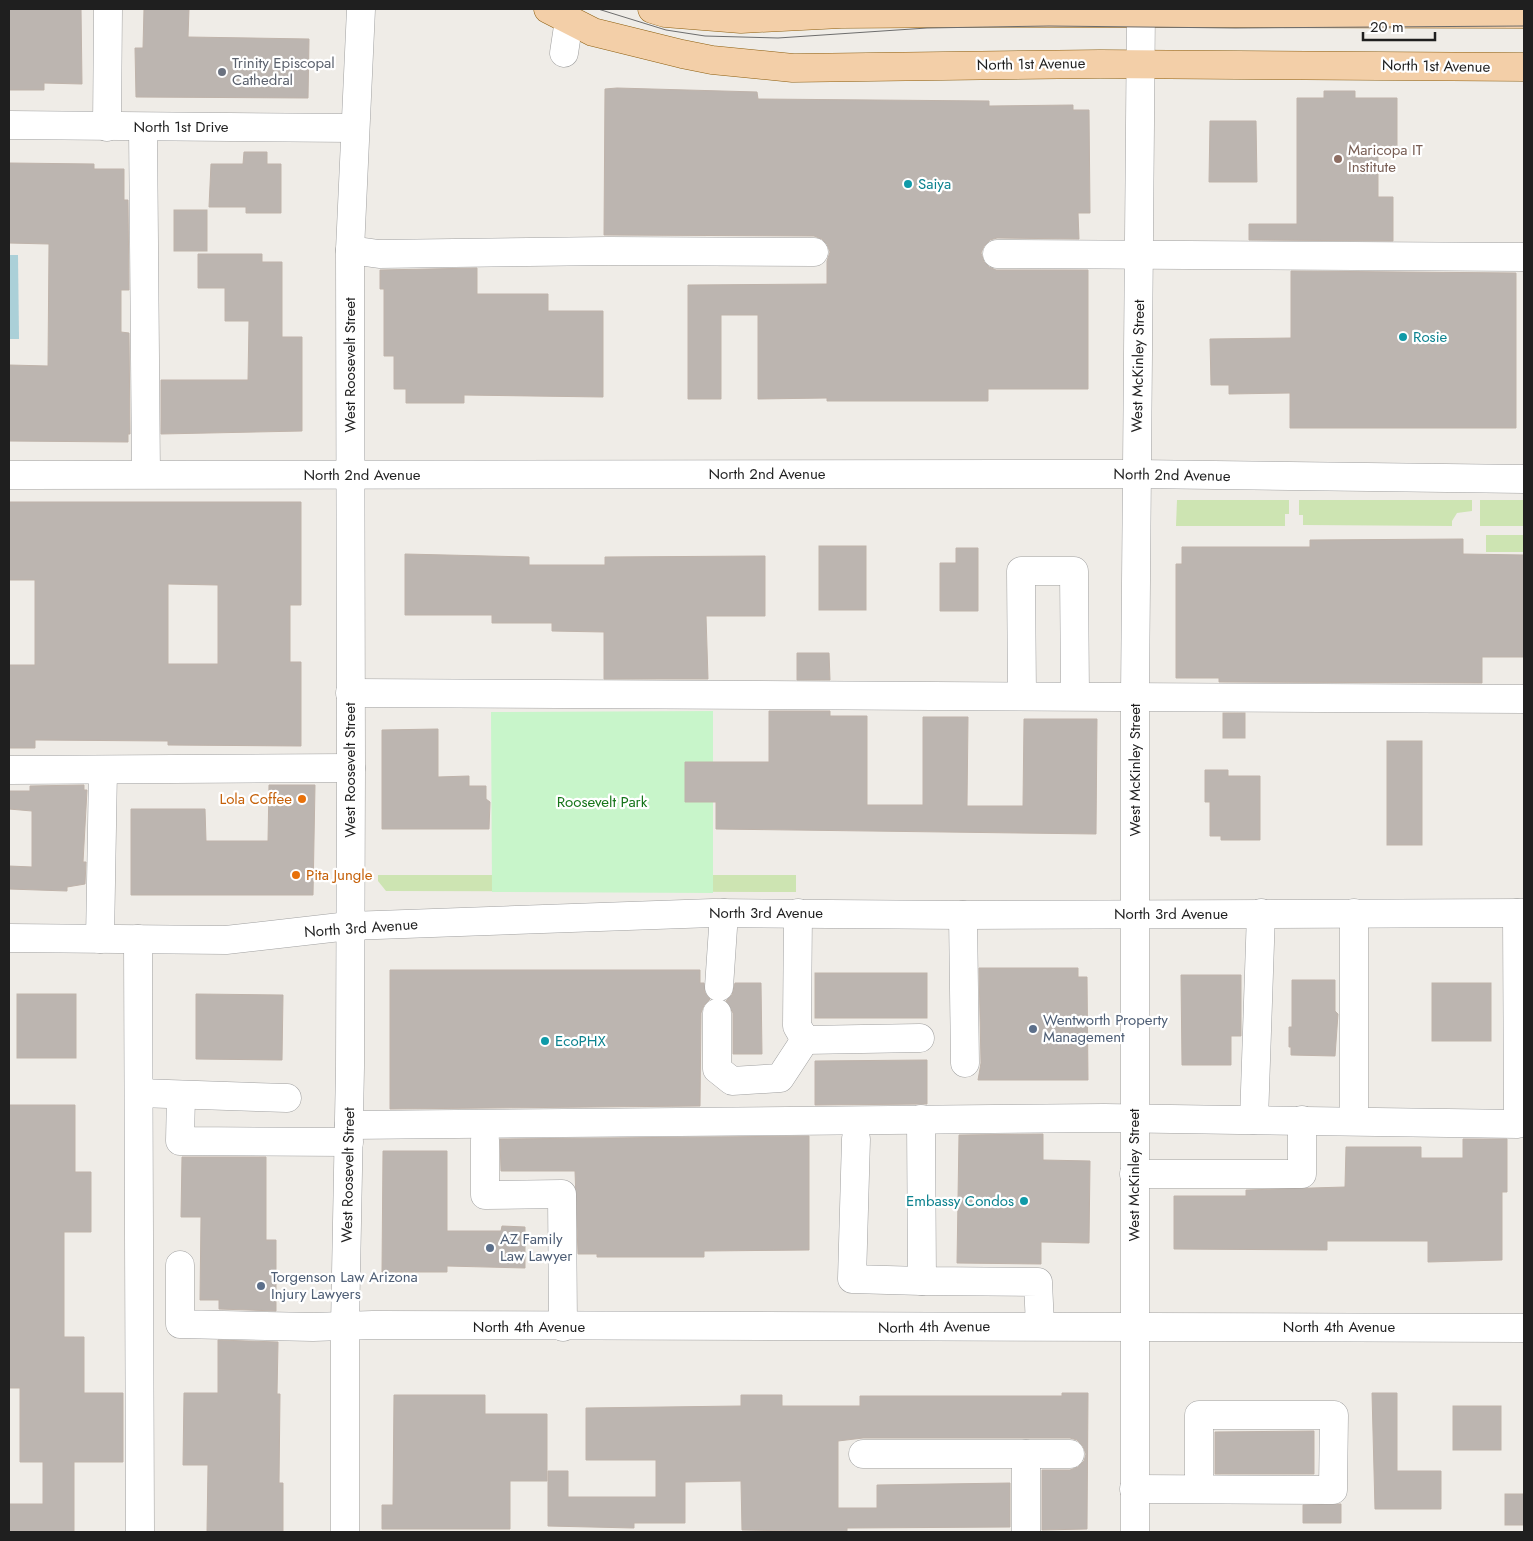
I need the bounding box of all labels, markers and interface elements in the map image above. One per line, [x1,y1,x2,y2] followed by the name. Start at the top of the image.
[1363,10,1436,42] scale bar
[1370,16,1404,38] text: 20 m
[232,52,335,91] place label: Trinity Episcopal Cathedral
[977,52,1086,76] street label: North 1st Avenue
[1382,54,1491,78] street label: North 1st Avenue
[216,66,228,78] marker: Trinity Episcopal Cathedral
[133,116,229,138] street label: North 1st Drive
[1348,139,1423,178] place label: Maricopa IT Institute
[1332,153,1344,165] marker: Maricopa IT Institute
[918,173,951,195] place label: Saiya
[902,178,914,190] marker: Saiya
[339,297,361,433] street label: West Roosevelt Street
[1126,299,1150,433] street label: West McKinley Street
[1413,326,1448,348] place label: Rosie
[1397,331,1409,343] marker: Rosie
[708,463,826,485] street label: North 2nd Avenue
[1113,463,1231,487] street label: North 2nd Avenue
[303,464,421,486] street label: North 2nd Avenue
[339,702,361,838] street label: West Roosevelt Street
[1124,703,1146,836] street label: West McKinley Street
[219,788,292,810] place label: Lola Coffee
[557,791,648,813] park label: Roosevelt Park
[296,793,308,805] marker: Lola Coffee
[306,864,373,886] place label: Pita Jungle
[290,869,302,881] marker: Pita Jungle
[709,902,823,924] street label: North 3rd Avenue
[1114,903,1228,925] street label: North 3rd Avenue
[303,913,419,943] street label: North 3rd Avenue
[1043,1009,1168,1048] place label: Wentworth Property Management
[1027,1023,1039,1035] marker: Wentworth Property Management
[555,1030,607,1052] place label: EcoPHX
[539,1035,551,1047] marker: EcoPHX
[336,1107,360,1243] street label: West Roosevelt Street
[1123,1108,1145,1241] street label: West McKinley Street
[906,1190,1014,1212] place label: Embassy Condos
[1018,1195,1030,1207] marker: Embassy Condos
[500,1228,573,1267] place label: AZ Family Law Lawyer
[484,1242,496,1254] marker: AZ Family Law Lawyer
[271,1266,418,1305] place label: Torgenson Law Arizona Injury Lawyers
[255,1280,267,1292] marker: Torgenson Law Arizona Injury Lawyers
[878,1315,991,1339] street label: North 4th Avenue
[473,1316,585,1338] street label: North 4th Avenue
[1283,1316,1395,1338] street label: North 4th Avenue

